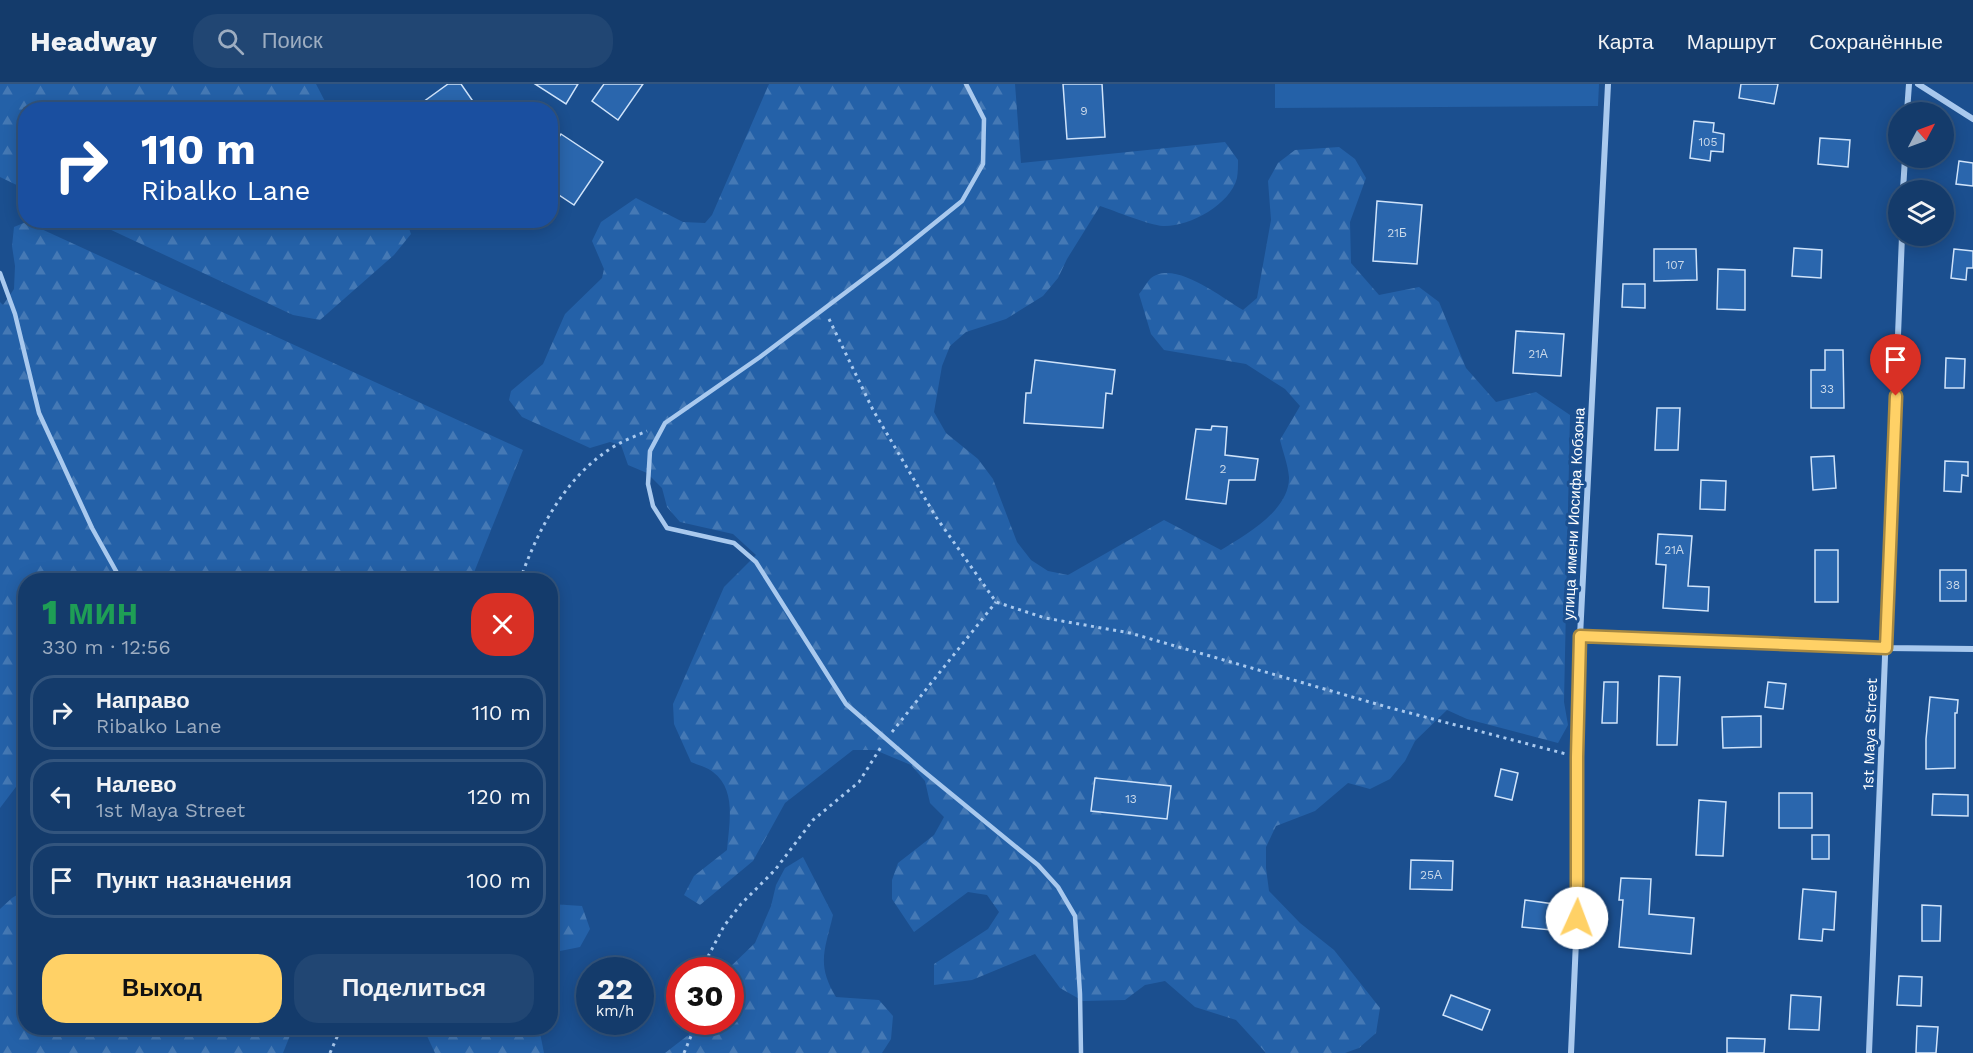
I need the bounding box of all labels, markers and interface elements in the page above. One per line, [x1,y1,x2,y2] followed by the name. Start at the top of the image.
[193,14,613,68] search box
[30,25,157,58] text: Headway
[214,25,247,58] icon: search
[262,28,323,53] text: Поиск
[1598,29,1654,54] text: Карта
[1687,29,1776,54] text: Маршрут
[1809,29,1943,54] text: Сохранённые
[1888,102,1954,168] north arrow
[1888,102,1954,246] map controls
[1080,104,1088,118] house number: 9
[141,125,256,174] text: 110 m
[42,126,120,204] icon: right
[1698,135,1718,149] house number: 105
[141,175,310,207] text: Ribalko Lane
[1888,180,1954,246] button: layers
[1387,226,1407,240] house number: 21Б
[1666,258,1685,272] house number: 107
[1870,334,1921,396] pin
[1879,343,1912,376] icon: arrive
[1528,347,1548,361] house number: 21А
[1820,382,1834,396] house number: 33
[1559,407,1589,621] street label: улица имени Иосифа Кобзона
[1220,462,1227,476] house number: 2
[1664,543,1684,557] house number: 21А
[1946,578,1960,592] house number: 38
[42,591,138,633] text: 1 мин
[471,593,534,656] button: close
[42,635,171,659] text: 330 m · 12:56
[1859,677,1881,790] street label: 1st Maya Street
[96,688,190,713] text: Направо
[45,696,78,729] icon: right
[472,700,531,725] text: 110 m
[96,714,222,738] text: Ribalko Lane
[96,772,177,797] text: Налево
[45,780,78,813] icon: left
[467,784,531,809] text: 120 m
[1125,792,1137,806] house number: 13
[96,798,245,822] text: 1st Maya Street
[45,864,78,897] icon: arrive
[96,868,292,893] text: Пункт назначения
[467,868,531,893] text: 100 m
[1420,868,1442,882] house number: 25А
[1545,886,1609,950] position arrow
[42,954,282,1023] button: Выход
[294,954,534,1023] button: Поделиться
[666,957,744,1035] speed limit sign: 30
[597,971,633,1006] text: 22
[596,1002,634,1020] text: km/h

